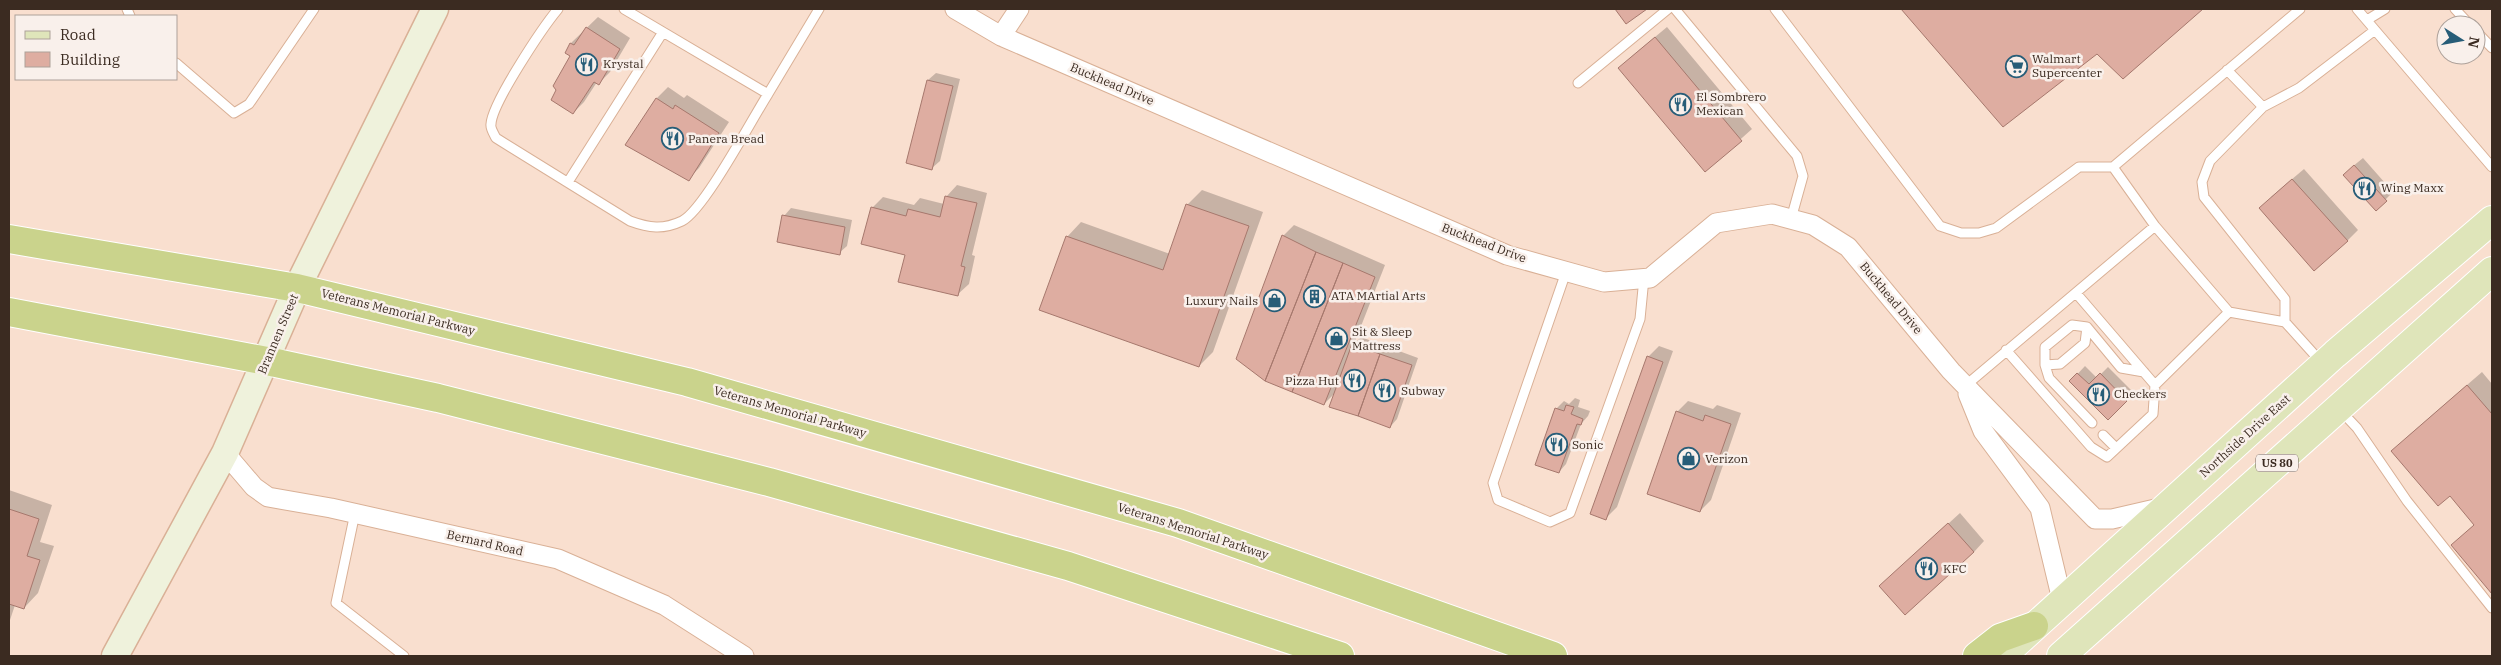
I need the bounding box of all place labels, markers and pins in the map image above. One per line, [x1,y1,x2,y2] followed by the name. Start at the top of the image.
[2032,51,2103,80] place label: Walmart Supercenter
[575,52,599,76] restaurant icon: Krystal
[2004,54,2028,78] supermarket icon: Walmart Supercenter
[603,56,644,71] place label: Krystal
[1696,89,1767,118] place label: El Sombrero Mexican
[1668,92,1692,116] restaurant icon: El Sombrero Mexican
[660,127,684,151] restaurant icon: Panera Bread
[688,131,764,146] place label: Panera Bread
[2353,176,2377,200] restaurant icon: Wing Maxx
[2381,180,2444,195] place label: Wing Maxx
[1303,284,1327,308] building icon: ATA MArtial Arts
[1331,288,1426,303] place label: ATA MArtial Arts
[1262,289,1286,313] shop icon: Luxury Nails
[1185,293,1258,308] place label: Luxury Nails
[1352,324,1412,353] place label: Sit & Sleep Mattress
[1324,327,1348,351] shop icon: Sit & Sleep Mattress
[1343,369,1367,393] restaurant icon: Pizza Hut
[1285,373,1339,388] place label: Pizza Hut
[1373,379,1397,403] restaurant icon: Subway
[2086,382,2110,406] restaurant icon: Checkers
[1401,383,1445,398] place label: Subway
[2114,386,2166,401] place label: Checkers
[1544,433,1568,457] restaurant icon: Sonic
[1572,437,1603,452] place label: Sonic
[1677,447,1701,471] shop icon: Verizon
[1705,451,1749,466] place label: Verizon
[1915,557,1939,581] restaurant icon: KFC
[1943,561,1967,576] place label: KFC

